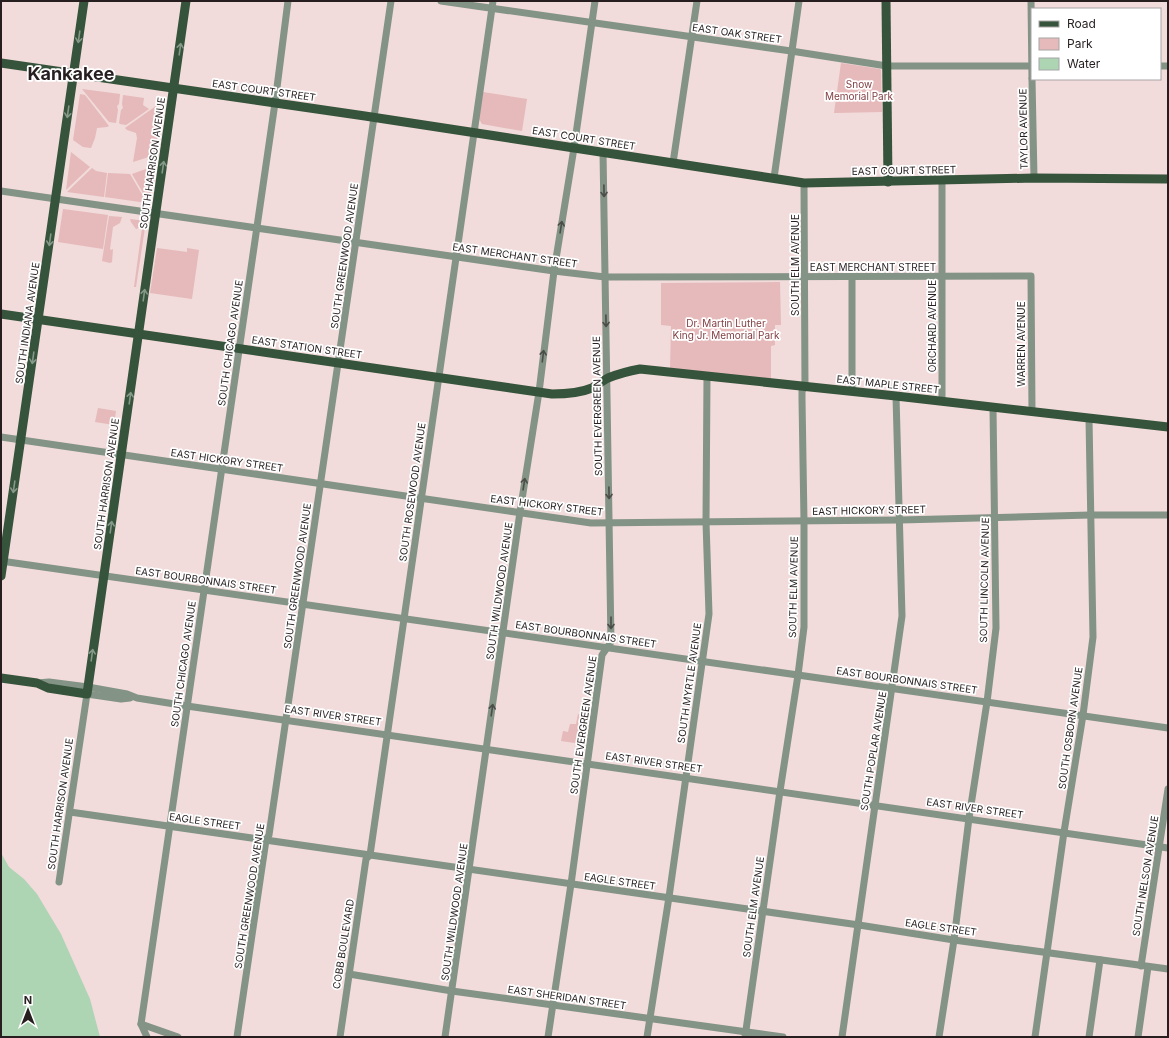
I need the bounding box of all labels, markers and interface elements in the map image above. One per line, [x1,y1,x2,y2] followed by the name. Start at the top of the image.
[1031,8,1161,80] legend
[1067,16,1096,31] text: Road
[692,21,782,45] street label: EAST OAK STREET
[75,30,83,43] one-way arrow
[1067,36,1093,51] text: Park
[176,43,184,56] one-way arrow
[1067,56,1101,71] text: Water
[28,63,115,84] district label: Kankakee
[211,77,317,103] street label: EAST COURT STREET
[825,78,894,102] park label: Snow Memorial Park
[1016,88,1030,170] street label: TAYLOR AVENUE
[137,96,167,230] street label: SOUTH HARRISON AVENUE
[64,105,72,118] one-way arrow
[531,124,637,152] street label: EAST COURT STREET
[159,161,167,174] one-way arrow
[852,163,956,177] street label: EAST COURT STREET
[328,182,360,330] street label: SOUTH GREENWOOD AVENUE
[600,184,608,197] one-way arrow
[789,214,801,316] street label: SOUTH ELM AVENUE
[557,221,565,234] one-way arrow
[46,233,54,246] one-way arrow
[452,240,578,270] street label: EAST MERCHANT STREET
[13,261,41,385] street label: SOUTH INDIANA AVENUE
[810,261,936,273] street label: EAST MERCHANT STREET
[215,279,245,407] street label: SOUTH CHICAGO AVENUE
[926,280,938,372] street label: ORCHARD AVENUE
[140,289,148,302] one-way arrow
[1015,301,1027,387] street label: WARREN AVENUE
[602,314,610,327] one-way arrow
[673,317,780,341] park label: Dr. Martin Luther King Jr. Memorial Park
[251,333,363,361] street label: EAST STATION STREET
[590,336,604,476] street label: SOUTH EVERGREEN AVENUE
[539,350,547,363] one-way arrow
[29,351,37,364] one-way arrow
[836,373,940,395] street label: EAST MAPLE STREET
[126,392,134,405] one-way arrow
[91,417,121,551] street label: SOUTH HARRISON AVENUE
[396,422,428,562] street label: SOUTH ROSEWOOD AVENUE
[170,446,284,474] street label: EAST HICKORY STREET
[520,478,528,491] one-way arrow
[10,480,18,493] one-way arrow
[605,486,612,499] one-way arrow
[490,492,604,518] street label: EAST HICKORY STREET
[281,502,313,650] street label: SOUTH GREENWOOD AVENUE
[812,503,926,517] street label: EAST HICKORY STREET
[977,517,991,643] street label: SOUTH LINCOLN AVENUE
[107,521,115,534] one-way arrow
[483,521,515,661] street label: SOUTH WILDWOOD AVENUE
[786,536,800,638] street label: SOUTH ELM AVENUE
[135,564,277,596] street label: EAST BOURBONNAIS STREET
[168,600,198,728] street label: SOUTH CHICAGO AVENUE
[607,616,615,629] one-way arrow
[515,618,657,650] street label: EAST BOURBONNAIS STREET
[675,622,703,744] street label: SOUTH MYRTLE AVENUE
[88,649,96,662] one-way arrow
[567,655,599,795] street label: SOUTH EVERGREEN AVENUE
[836,664,978,696] street label: EAST BOURBONNAIS STREET
[1055,666,1085,790] street label: SOUTH OSBORN AVENUE
[858,691,888,811] street label: SOUTH POPLAR AVENUE
[284,702,382,728] street label: EAST RIVER STREET
[488,704,496,717] one-way arrow
[45,737,75,871] street label: SOUTH HARRISON AVENUE
[605,749,703,775] street label: EAST RIVER STREET
[926,795,1024,821] street label: EAST RIVER STREET
[168,810,242,832] street label: EAGLE STREET
[1130,815,1160,937] street label: SOUTH NELSON AVENUE
[232,822,266,970] street label: SOUTH GREENWOOD AVENUE
[438,842,470,982] street label: SOUTH WILDWOOD AVENUE
[740,856,766,958] street label: SOUTH ELM AVENUE
[583,870,657,892] street label: EAGLE STREET
[330,898,356,990] street label: COBB BOULEVARD
[904,916,978,938] street label: EAGLE STREET
[507,983,627,1011] street label: EAST SHERIDAN STREET
[8,990,48,1030] north arrow
[24,993,32,1007] text: N

